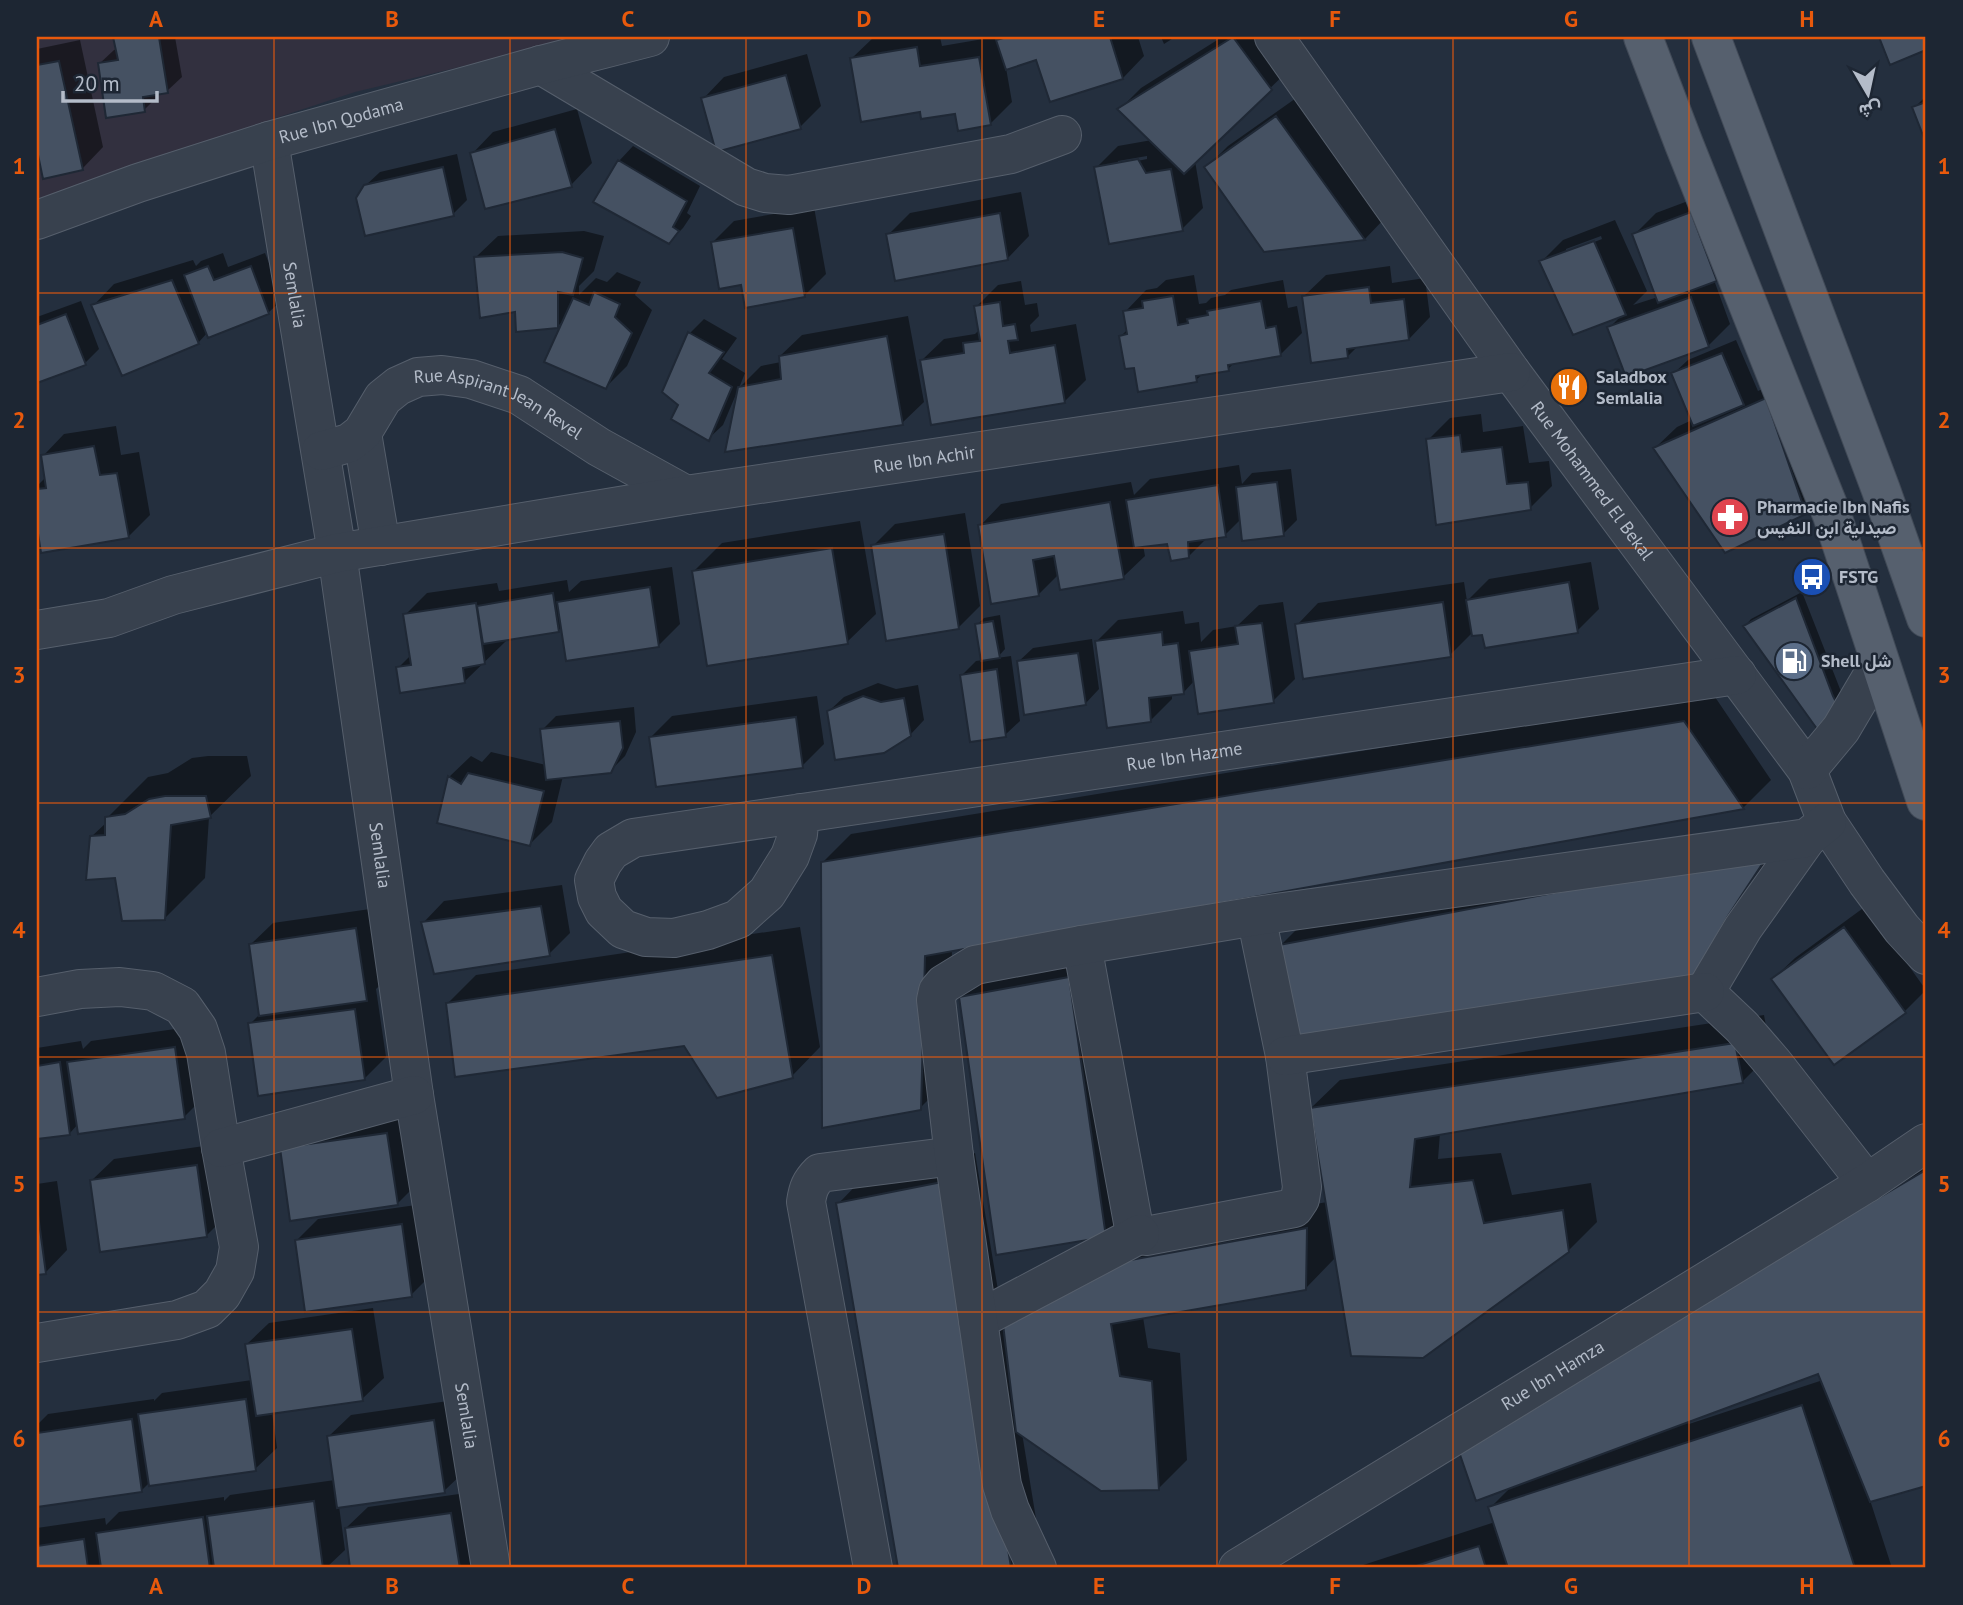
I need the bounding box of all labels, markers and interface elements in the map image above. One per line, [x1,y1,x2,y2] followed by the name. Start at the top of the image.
[149,4,163,33] text: A
[385,4,399,33] text: B
[622,4,635,33] text: C
[857,4,871,33] text: D
[1093,4,1105,33] text: E
[1329,4,1341,33] text: F
[1564,4,1578,33] text: G
[1800,4,1814,33] text: H
[63,60,158,104] scale bar
[1834,60,1904,130] north arrow
[74,70,120,97] text: 20 m
[276,92,406,149] street label: Rue Ibn Qodama
[1857,97,1884,124] text: ش
[12,151,26,180] text: 1
[1937,151,1951,180] text: 1
[278,260,312,330] street label: Semlalia
[413,363,588,445] street label: Rue Aspirant Jean Revel
[1596,365,1667,409] place label: Saladbox Semlalia
[1548,366,1590,408] restaurant icon: Saladbox Semlalia
[1526,397,1659,565] street label: Rue Mohammed El Bekal
[12,405,26,434] text: 2
[1937,405,1951,434] text: 2
[872,440,977,478] street label: Rue Ibn Achir
[1757,495,1910,539] place label: Pharmacie Ibn Nafis صيدلية ابن النفيس
[1709,496,1751,538] pharmacy icon: Pharmacie Ibn Nafis صيدلية ابن النفيس
[1791,556,1833,598] bus stop icon: FSTG
[1839,565,1878,588] place label: FSTG
[1773,640,1815,682] fuel station icon: Shell شل
[1821,649,1891,672] place label: Shell شل
[12,660,26,689] text: 3
[1937,660,1951,689] text: 3
[1125,736,1244,776] street label: Rue Ibn Hazme
[364,821,397,890] street label: Semlalia
[12,915,26,944] text: 4
[1937,915,1951,944] text: 4
[12,1169,26,1198] text: 5
[1937,1169,1951,1198] text: 5
[1497,1335,1608,1415] street label: Rue Ibn Hamza
[450,1381,483,1450] street label: Semlalia
[12,1424,26,1453] text: 6
[1937,1424,1951,1453] text: 6
[149,1571,163,1600] text: A
[385,1571,399,1600] text: B
[622,1571,635,1600] text: C
[857,1571,871,1600] text: D
[1093,1571,1105,1600] text: E
[1329,1571,1341,1600] text: F
[1564,1571,1578,1600] text: G
[1800,1571,1814,1600] text: H

